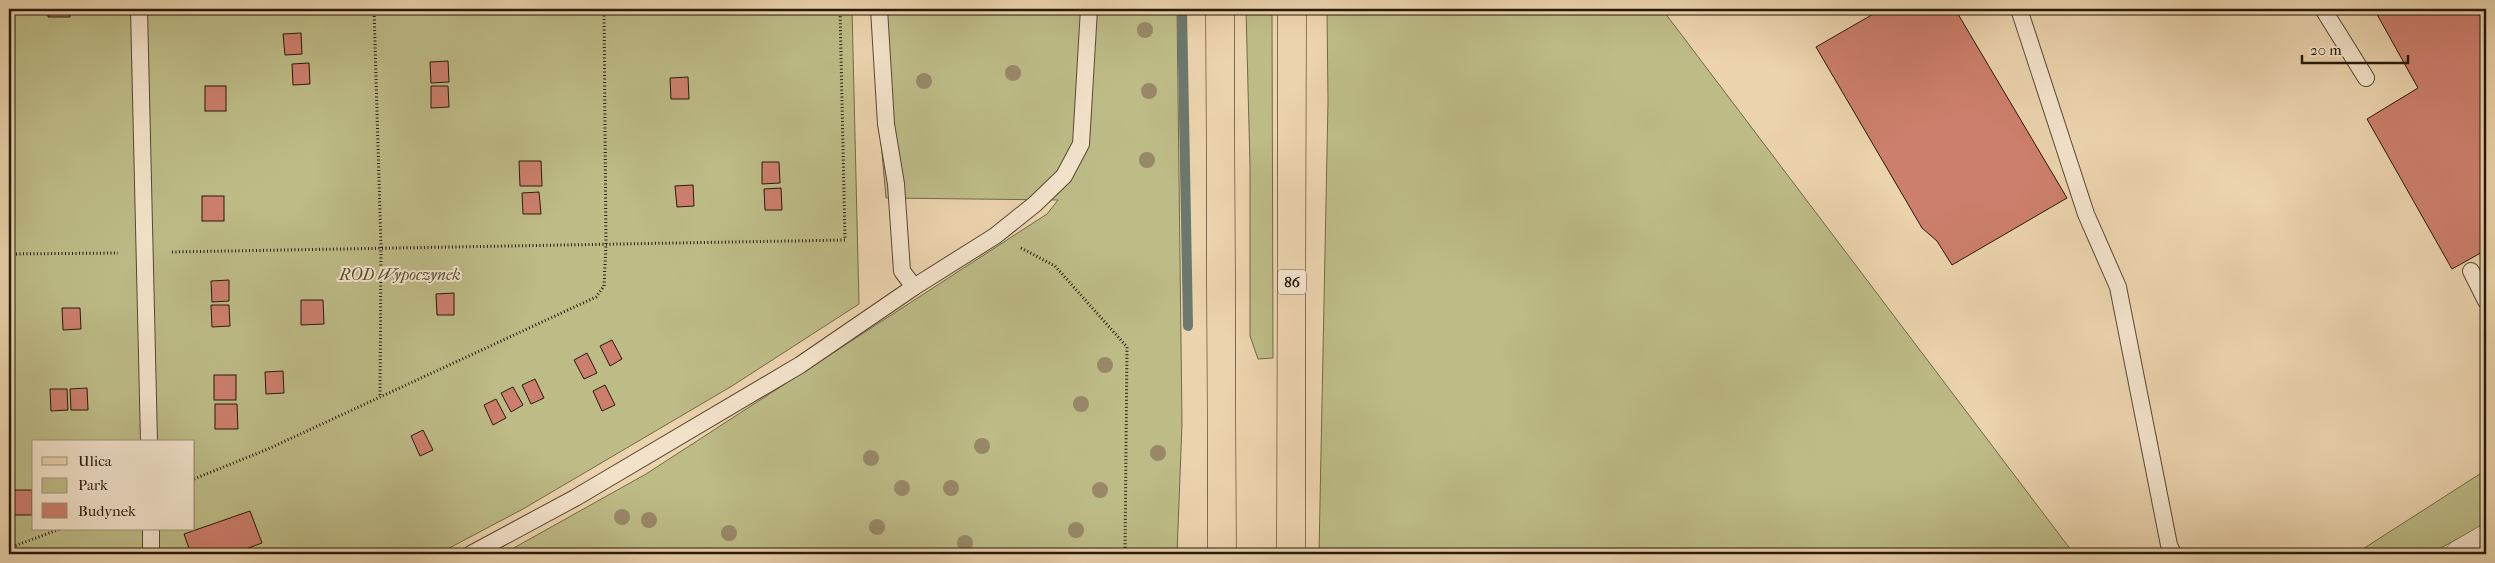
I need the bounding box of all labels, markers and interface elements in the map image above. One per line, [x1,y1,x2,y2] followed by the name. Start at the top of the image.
[2302,32,2409,64] scale bar
[2310,41,2342,59] text: 20 m
[338,265,461,284] park label: ROD Wypoczynek
[1278,270,1306,294] road number: 86
[32,440,195,530] legend
[78,452,113,470] text: Ulica
[78,476,108,494] text: Park
[78,502,136,520] text: Budynek

